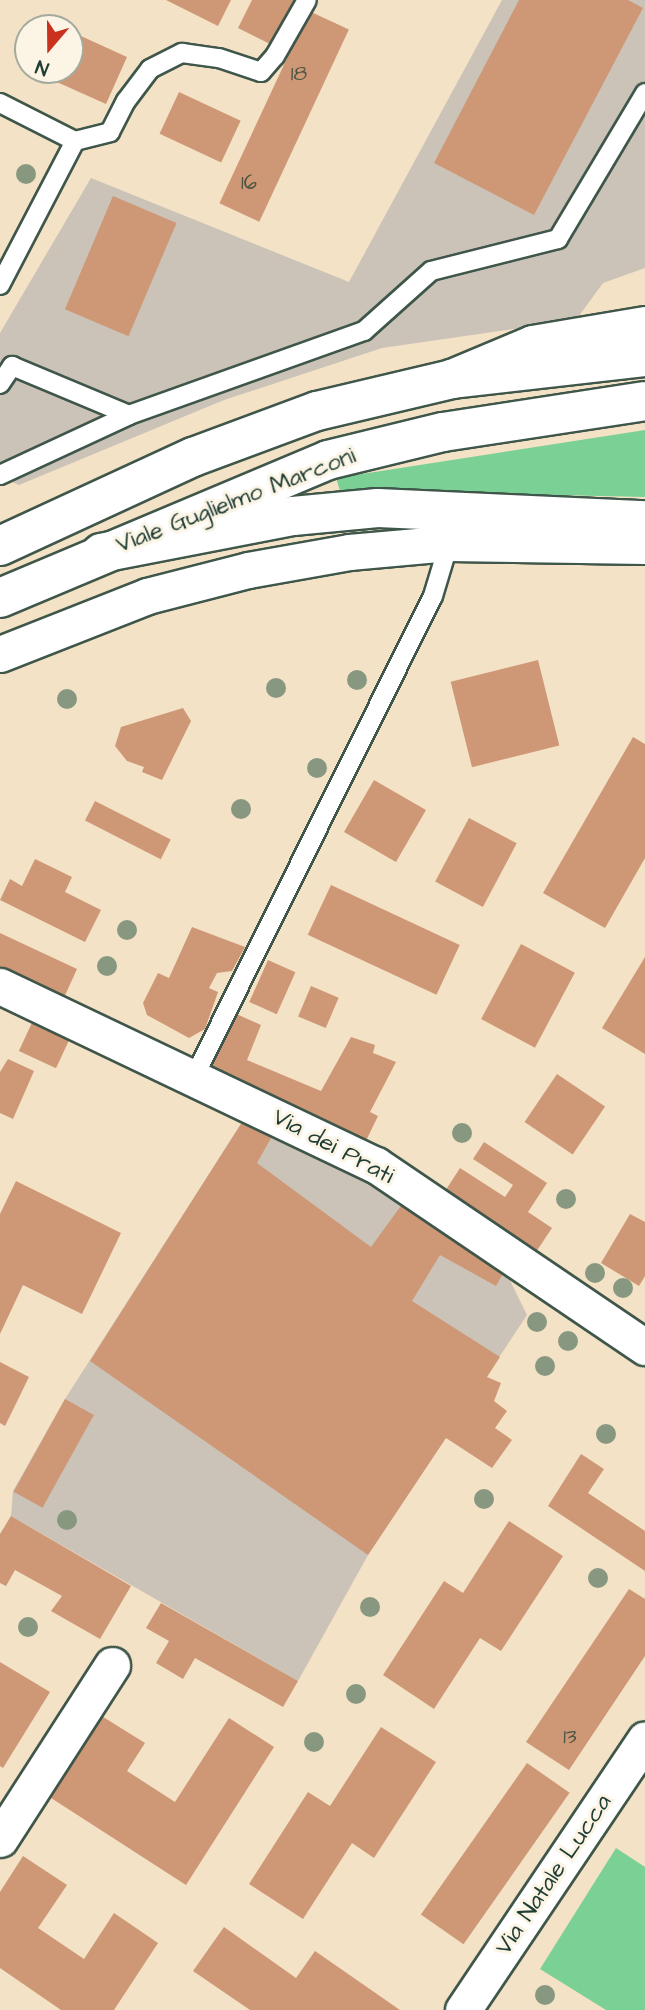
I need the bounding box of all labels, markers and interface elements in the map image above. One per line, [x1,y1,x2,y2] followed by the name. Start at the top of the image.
[14,14,84,84] north arrow
[32,53,53,82] text: N
[291,61,307,87] house number: 18
[241,170,257,196] house number: 16
[112,442,360,560] street label: Viale Guglielmo Marconi
[267,1103,399,1191] street label: Via dei Prati
[563,1724,577,1750] house number: 13
[490,1789,618,1961] street label: Via Natale Lucca

